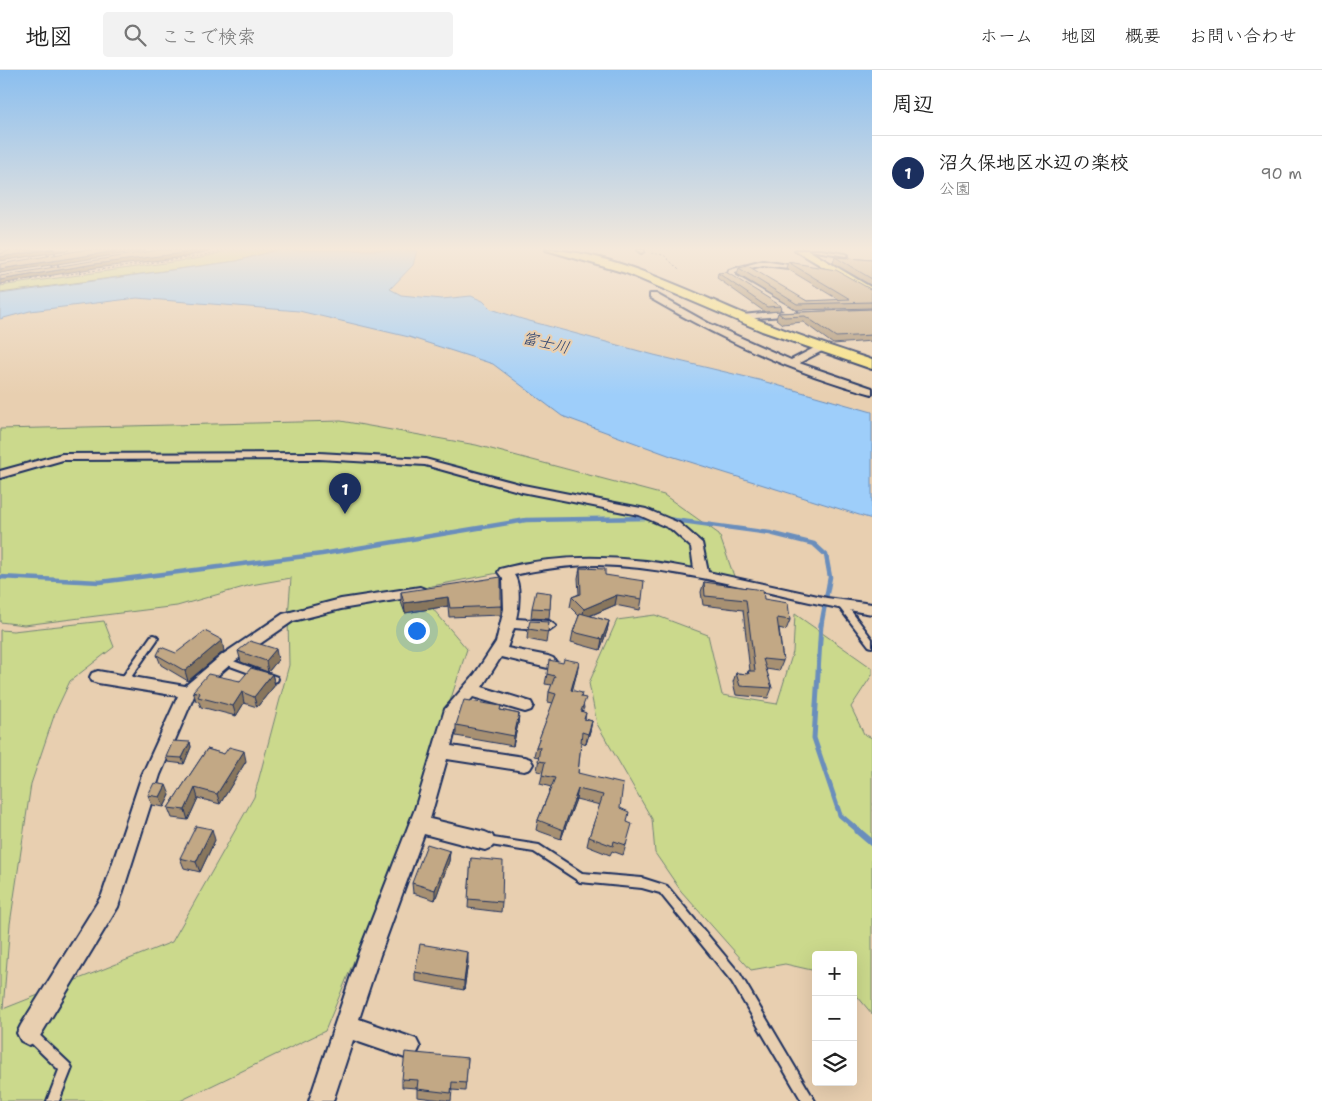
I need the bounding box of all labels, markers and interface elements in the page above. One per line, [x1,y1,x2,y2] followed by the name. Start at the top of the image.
[103,12,453,57] search box
[25,21,73,53] text: 地図
[121,21,149,49] icon: search
[161,24,256,49] text: ここで検索
[980,24,1033,48] text: ホーム
[1061,24,1097,48] text: 地図
[1125,24,1161,48] text: 概要
[1189,24,1297,48] text: お問い合わせ
[892,90,934,118] text: 周辺
[939,150,1129,175] text: 沼久保地区水辺の楽校
[904,163,912,184] text: 1
[1261,163,1302,184] text: 90 m
[939,178,971,199] text: 公園
[520,327,572,358] water label: 富士川
[329,473,361,514] pin: 1
[404,618,430,644] your location
[812,951,857,1086] map controls
[812,951,857,996] button: +
[812,996,857,1041] button: −
[812,1041,857,1086] button: layers

